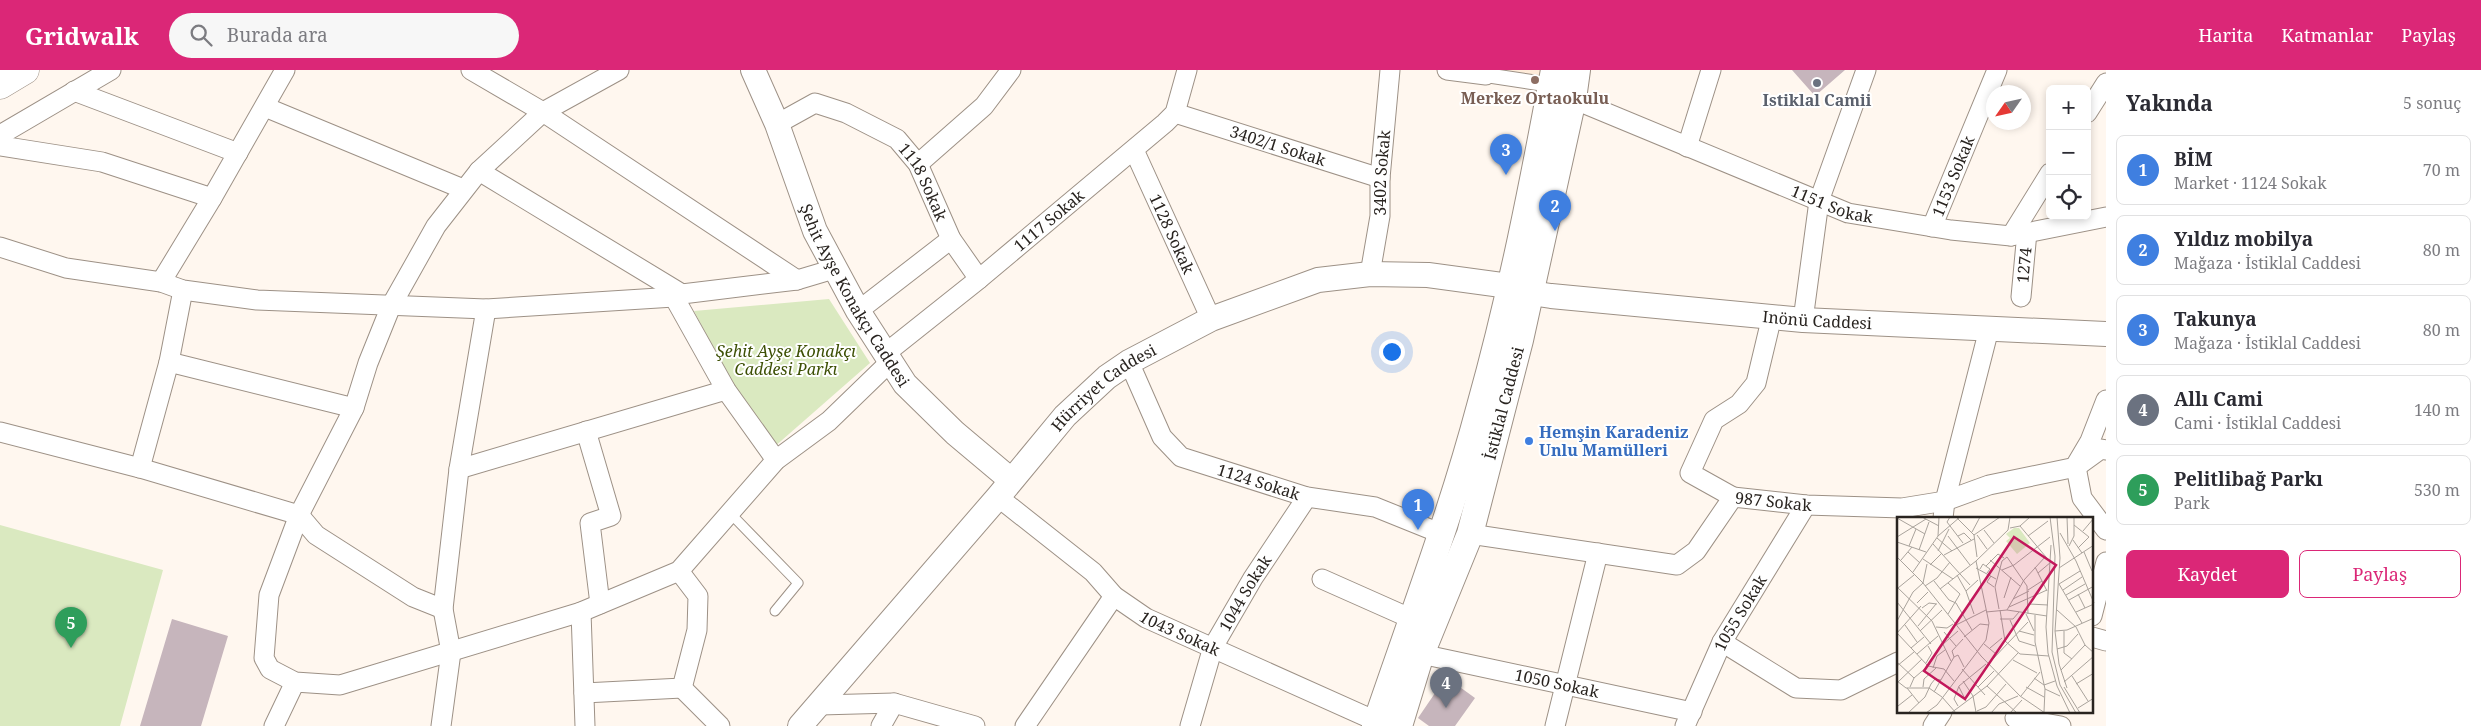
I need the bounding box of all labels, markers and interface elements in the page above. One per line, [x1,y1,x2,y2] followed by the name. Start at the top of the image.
[169,13,519,58] search box
[25,19,139,52] text: Gridwalk
[187,21,215,49] icon: search
[227,22,328,48] text: Burada ara
[2198,23,2253,47] text: Harita
[2281,23,2373,47] text: Katmanlar
[2401,23,2456,47] text: Paylaş
[1529,74,1541,86] marker: Merkez Ortaokulu
[1811,77,1823,89] marker: Istiklal Camii
[1986,85,2031,130] north arrow
[2046,85,2091,220] map controls
[2046,85,2091,130] button: +
[1461,87,1610,109] place label: Merkez Ortaokulu
[1763,89,1872,111] place label: Istiklal Camii
[2126,89,2213,117] text: Yakında
[2403,92,2461,114] text: 5 sonuç
[1227,120,1329,171] street label: 3402/1 Sokak
[1369,129,1395,216] street label: 3402 Sokak
[2046,130,2091,175] button: −
[1926,132,1980,220] street label: 1153 Sokak
[1490,134,1522,175] pin: 3
[894,138,953,225] street label: 1118 Sokak
[2174,146,2212,172] text: BİM
[2138,159,2148,181] text: 1
[2423,159,2460,181] text: 70 m
[2174,172,2327,194] text: Market · 1124 Sokak
[2046,175,2091,220] button: locate
[1788,180,1875,228] street label: 1151 Sokak
[1009,184,1089,256] street label: 1117 Sokak
[1144,190,1200,278] street label: 1128 Sokak
[1539,190,1571,231] pin: 2
[795,201,915,391] street label: Şehit Ayşe Konakçı Caddesi
[2174,226,2313,252] text: Yıldız mobilya
[2138,239,2148,261] text: 2
[2423,239,2460,261] text: 80 m
[2011,246,2037,284] street label: 1274
[2174,252,2361,274] text: Mağaza · İstiklal Caddesi
[1762,305,1872,334] street label: Inönü Caddesi
[2174,306,2257,332] text: Takunya
[2138,319,2148,341] text: 3
[2423,319,2460,341] text: 80 m
[2174,332,2361,354] text: Mağaza · İstiklal Caddesi
[1046,339,1160,436] street label: Hürriyet Caddesi
[1379,339,1405,365] your location
[716,340,856,380] park label: Şehit Ayşe Konakçı Caddesi Parkı
[1479,344,1529,462] street label: İstiklal Caddesi
[2174,386,2263,412] text: Allı Cami
[2138,399,2148,421] text: 4
[2414,399,2460,421] text: 140 m
[2174,412,2341,434] text: Cami · İstiklal Caddesi
[1539,421,1689,461] place label: Hemşin Karadeniz Unlu Mamülleri
[1523,435,1535,447] marker: Hemşin Karadeniz Unlu Mamülleri
[1214,458,1303,505] street label: 1124 Sokak
[2174,466,2323,492] text: Pelitlibağ Parkı
[2138,479,2148,501] text: 5
[2414,479,2460,501] text: 530 m
[1734,486,1813,516] street label: 987 Sokak
[1402,489,1434,530] pin: 1
[2174,492,2210,514] text: Park
[1897,517,2094,714] inset map
[1213,550,1277,635] street label: 1044 Sokak
[2126,550,2289,598] button: Kaydet
[2299,550,2461,598] button: Paylaş
[1708,570,1772,654] street label: 1055 Sokak
[1135,606,1224,661] street label: 1043 Sokak
[55,607,87,648] pin: 5
[1513,663,1602,703] street label: 1050 Sokak
[1430,667,1462,708] pin: 4

